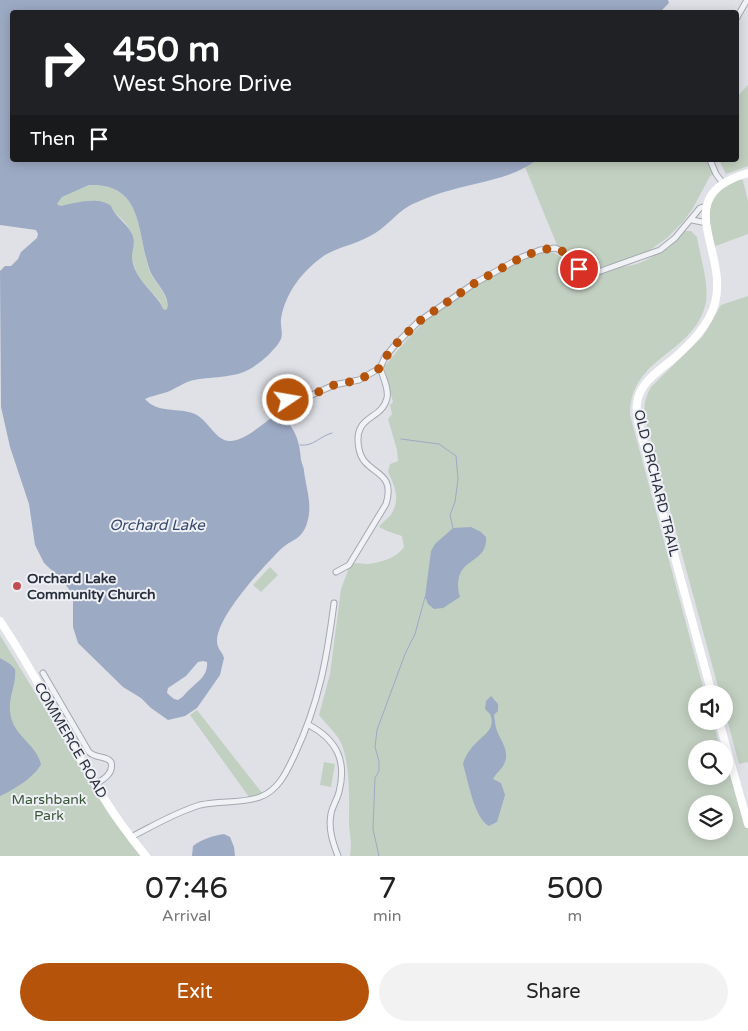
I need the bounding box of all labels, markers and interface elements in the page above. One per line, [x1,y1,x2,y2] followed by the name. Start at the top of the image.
[113,29,220,71] text: 450 m
[30,30,95,95] icon: right
[113,71,292,97] text: West Shore Drive
[85,125,113,153] icon: arrive
[30,128,75,150] text: Then
[558,248,600,290] pin
[565,255,593,283] icon: arrive
[261,373,313,425] position arrow
[630,408,683,558] street label: OLD ORCHARD TRAIL
[109,516,206,534] water label: Orchard Lake
[27,570,156,603] place label: Orchard Lake Community Church
[11,580,23,592] marker: Orchard Lake Community Church
[30,679,111,801] street label: COMMERCE ROAD
[688,685,733,840] map controls
[688,685,733,730] button: sound
[688,740,733,785] button: search
[12,791,87,824] park label: Marshbank Park
[688,795,733,840] button: layers
[145,870,228,907] text: 07:46
[378,870,397,907] text: 7
[547,870,603,907] text: 500
[162,906,211,926] text: Arrival
[373,906,402,926] text: min
[567,906,582,926] text: m
[20,963,369,1021] button: Exit
[379,963,728,1021] button: Share

